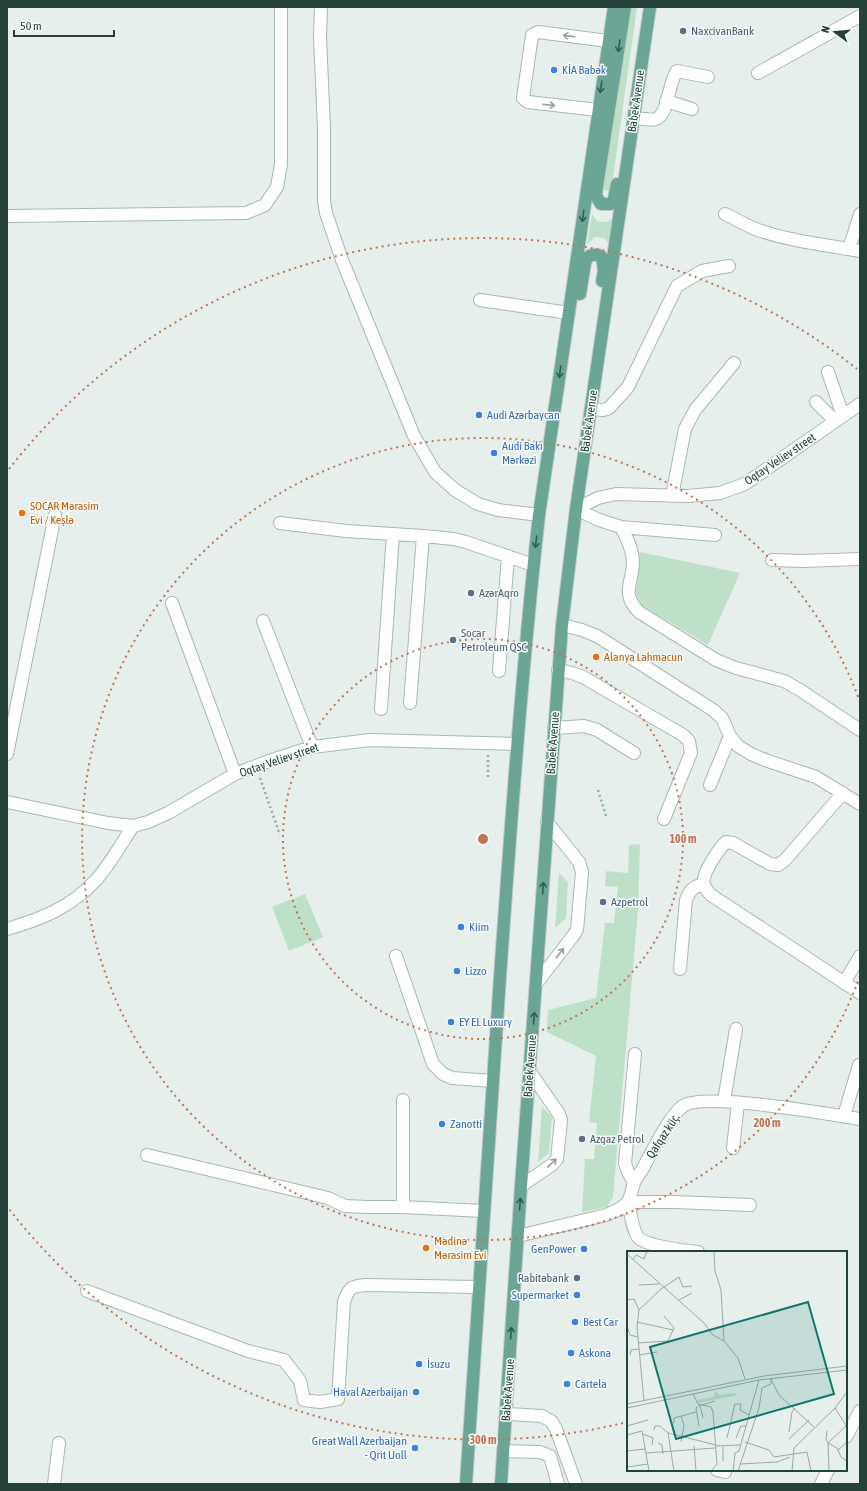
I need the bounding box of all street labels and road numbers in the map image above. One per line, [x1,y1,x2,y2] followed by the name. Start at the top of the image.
[625,69,647,133] street label: Babek Avenue
[578,389,600,453] street label: Babek Avenue
[742,430,819,488] street label: Oqtay Veliev street
[544,711,562,775] street label: Babek Avenue
[238,740,321,780] street label: Oqtay Veliev street
[521,1034,539,1098] street label: Babek Avenue
[643,1111,683,1161] street label: Qafqaz küç.
[499,1358,517,1422] street label: Babek Avenue

